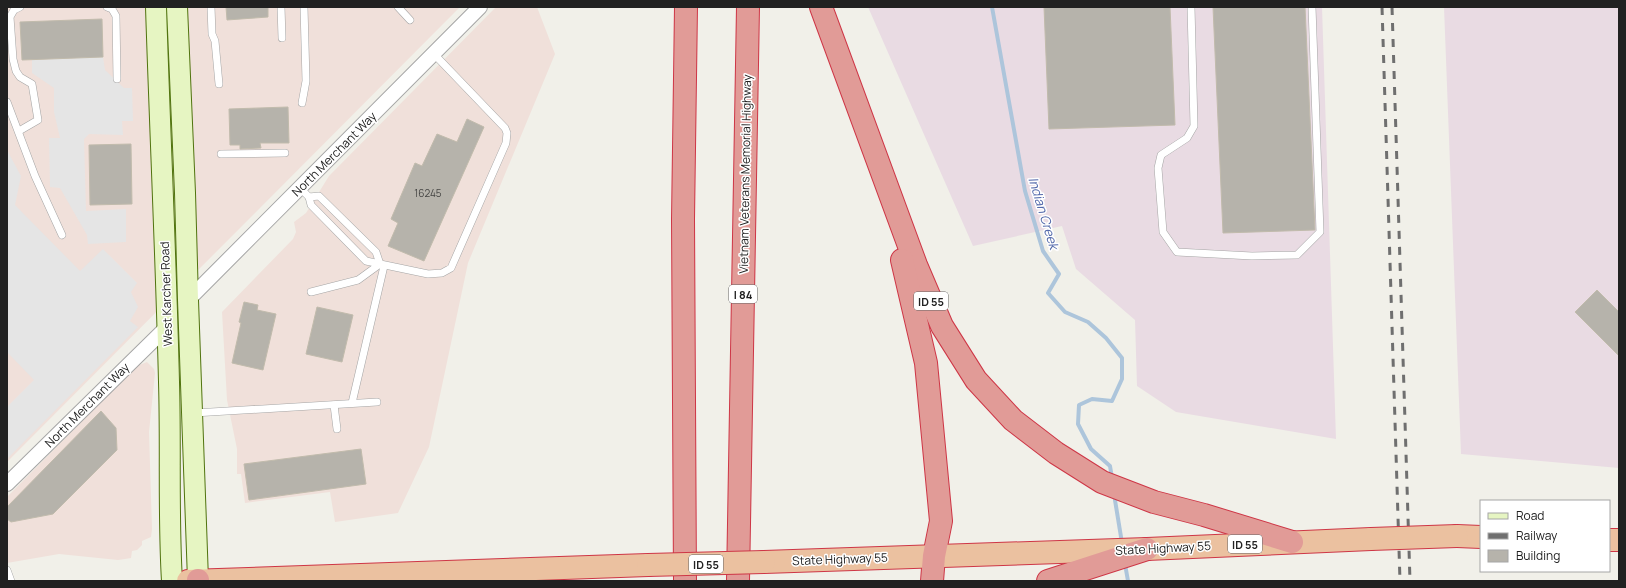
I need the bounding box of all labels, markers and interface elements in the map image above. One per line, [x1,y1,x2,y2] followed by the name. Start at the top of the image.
[735,73,755,274] street label: Vietnam Veterans Memorial Highway
[288,107,381,200] street label: North Merchant Way
[1025,175,1064,254] water label: Indian Creek
[414,186,442,200] house number: 16245
[156,241,176,347] street label: West Karcher Road
[729,285,757,303] road number: I 84
[914,292,948,310] road number: ID 55
[41,358,134,451] street label: North Merchant Way
[1480,500,1610,572] legend
[1516,507,1544,524] text: Road
[1516,527,1558,544] text: Railway
[1228,535,1262,553] road number: ID 55
[1115,537,1211,559] street label: State Highway 55
[1516,547,1560,564] text: Building
[792,549,888,569] street label: State Highway 55
[689,555,723,573] road number: ID 55

